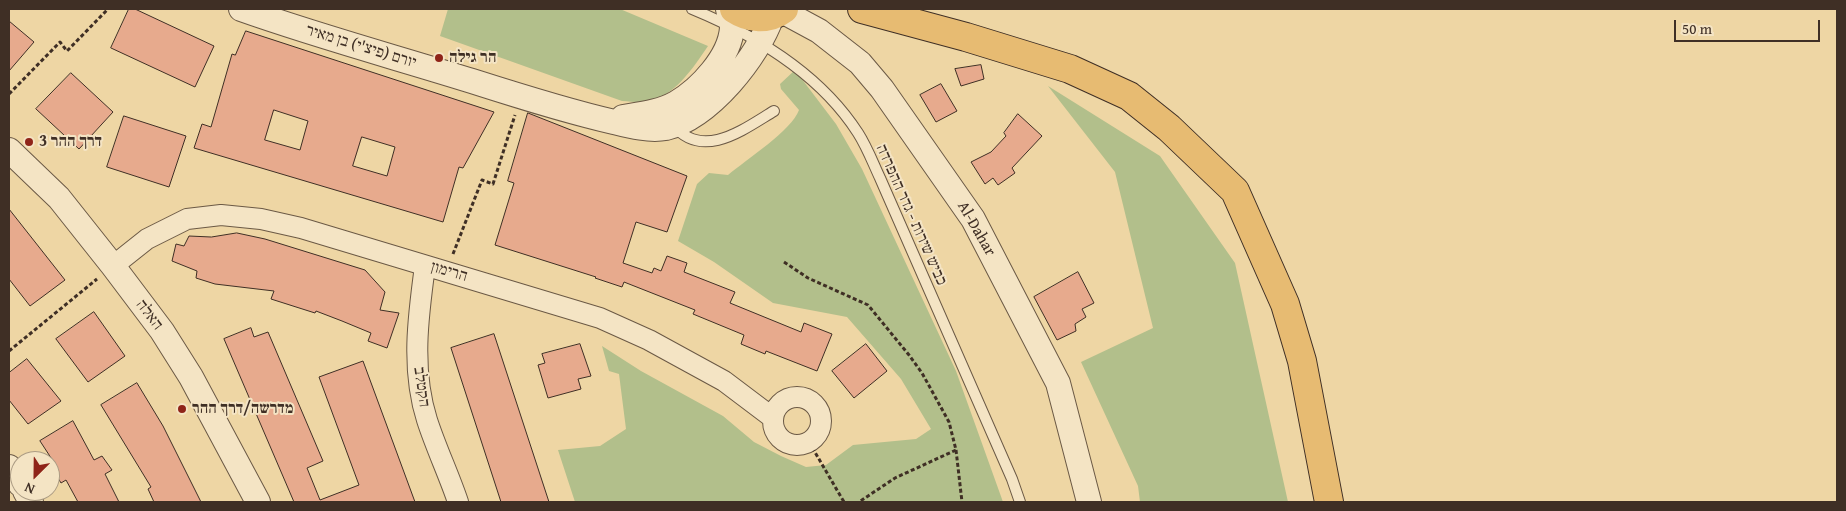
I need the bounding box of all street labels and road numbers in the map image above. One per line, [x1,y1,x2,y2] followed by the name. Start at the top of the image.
[303,21,419,73] street label: יורם (פיצ'י) בן מאיר
[871,141,951,289] street label: כביש שירות - גדר ההפרדה
[953,198,999,260] street label: Al-Dahar
[428,258,470,286] street label: הרימון
[131,296,167,334] street label: האלה
[409,366,433,408] street label: הקטלב

